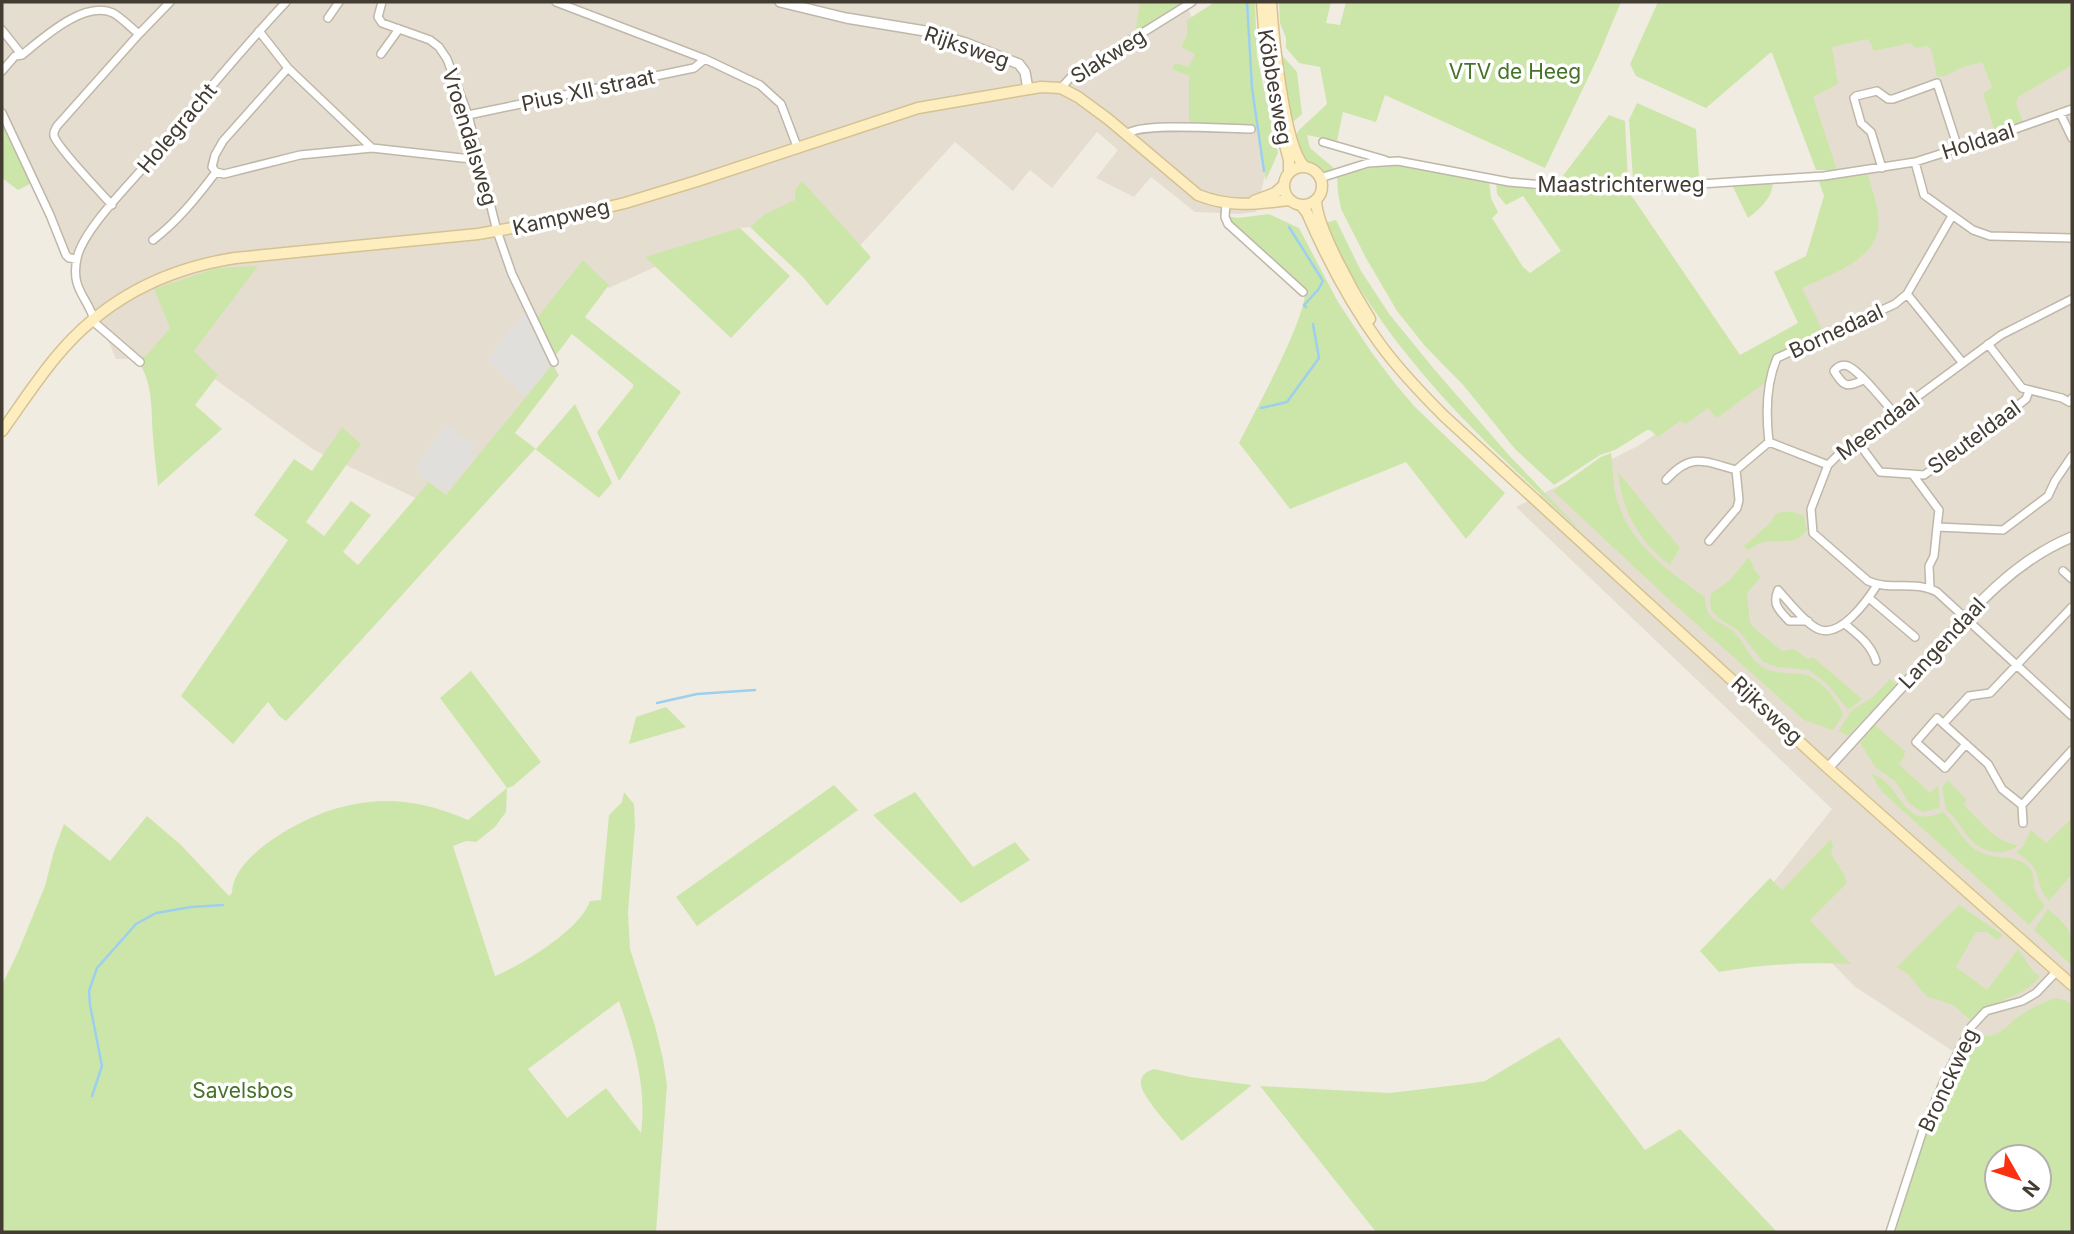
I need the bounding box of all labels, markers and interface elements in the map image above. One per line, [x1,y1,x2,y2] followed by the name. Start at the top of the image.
[921,21,1013,73] street label: Rijksweg
[1066,23,1150,89] street label: Slakweg
[1253,27,1297,147] street label: Köbbesweg
[1449,59,1581,84] park label: VTV de Heeg
[519,64,657,116] street label: Pius XII straat
[437,65,503,209] street label: Vroendalsweg
[132,78,222,178] street label: Holegracht
[1939,118,2017,164] street label: Holdaal
[1537,172,1705,197] street label: Maastrichterweg
[510,194,612,240] street label: Kampweg
[1785,298,1887,364] street label: Bornedaal
[1832,387,1924,465] street label: Meendaal
[1923,395,2025,479] street label: Sleuteldaal
[1894,592,1990,694] street label: Langendaal
[1726,671,1808,749] street label: Rijksweg
[1913,1024,1983,1136] street label: Bronckweg
[192,1078,294,1103] park label: Savelsbos
[1983,1143,2053,1213] north arrow
[2017,1176,2044,1201] text: N

